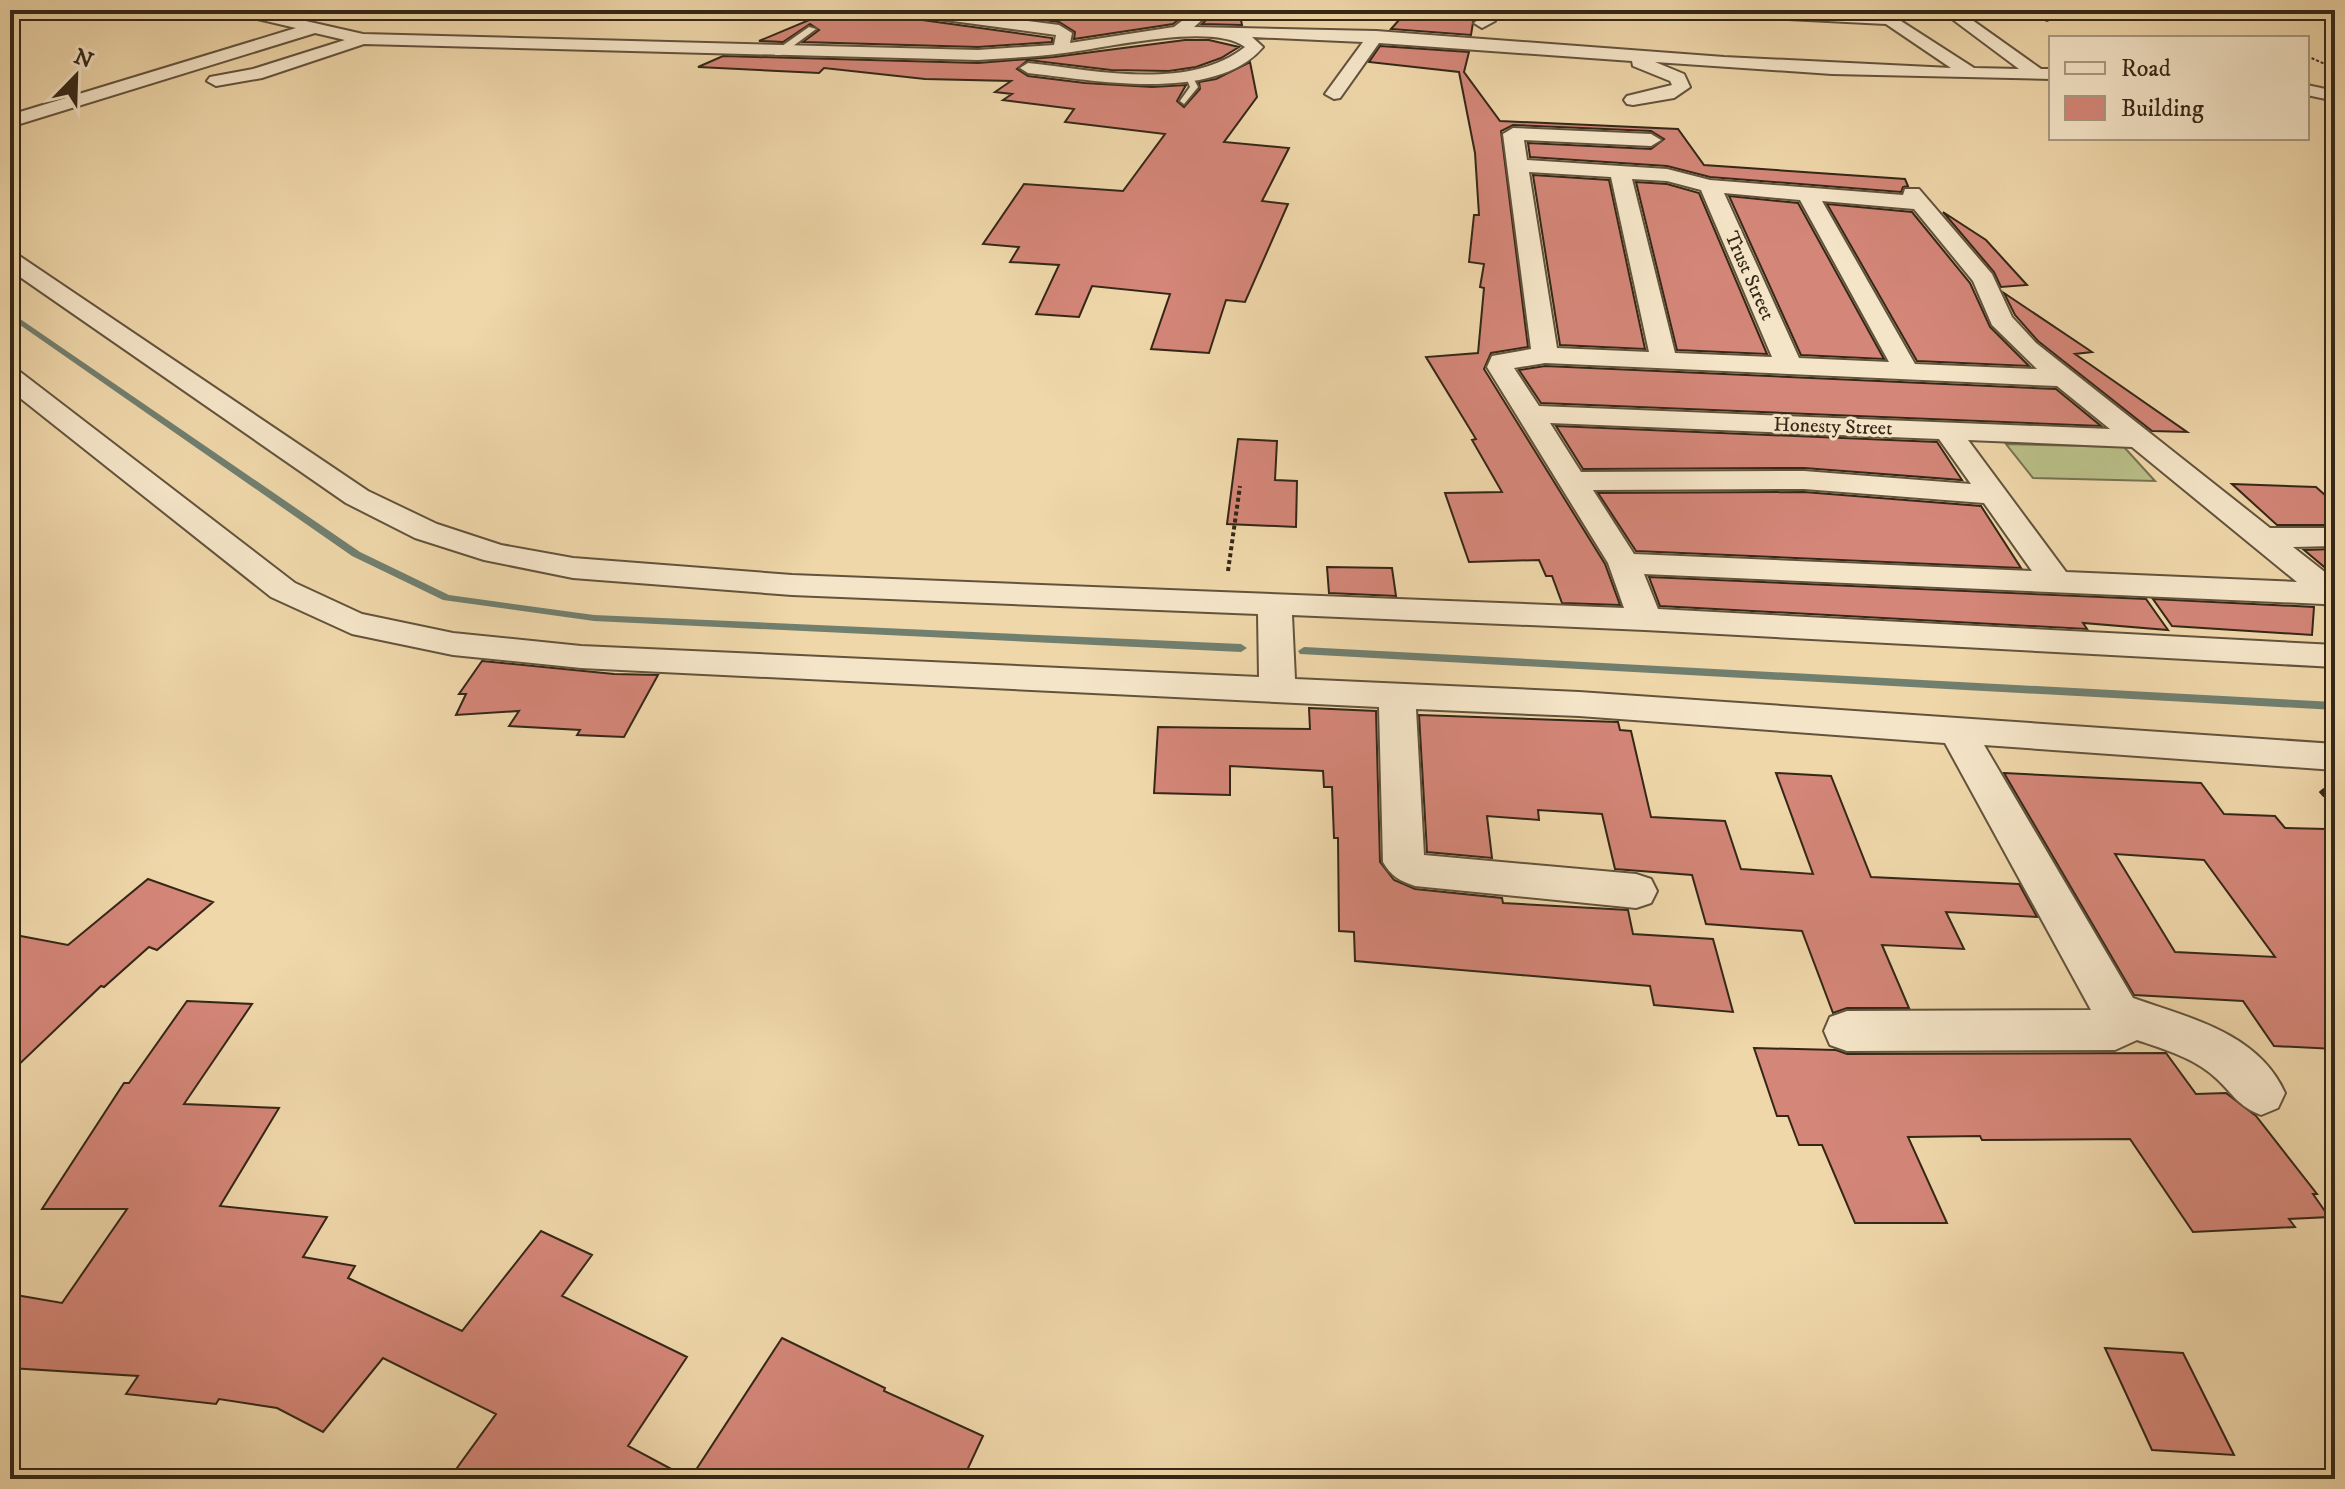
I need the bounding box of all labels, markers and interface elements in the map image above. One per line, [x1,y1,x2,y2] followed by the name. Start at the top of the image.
[36,36,116,116] north arrow
[2049,36,2309,140] legend
[70,43,97,75] text: N
[2121,54,2171,84] text: Road
[2121,94,2204,124] text: Building
[1718,228,1780,324] street label: Trust Street
[1773,412,1893,442] street label: Honesty Street

